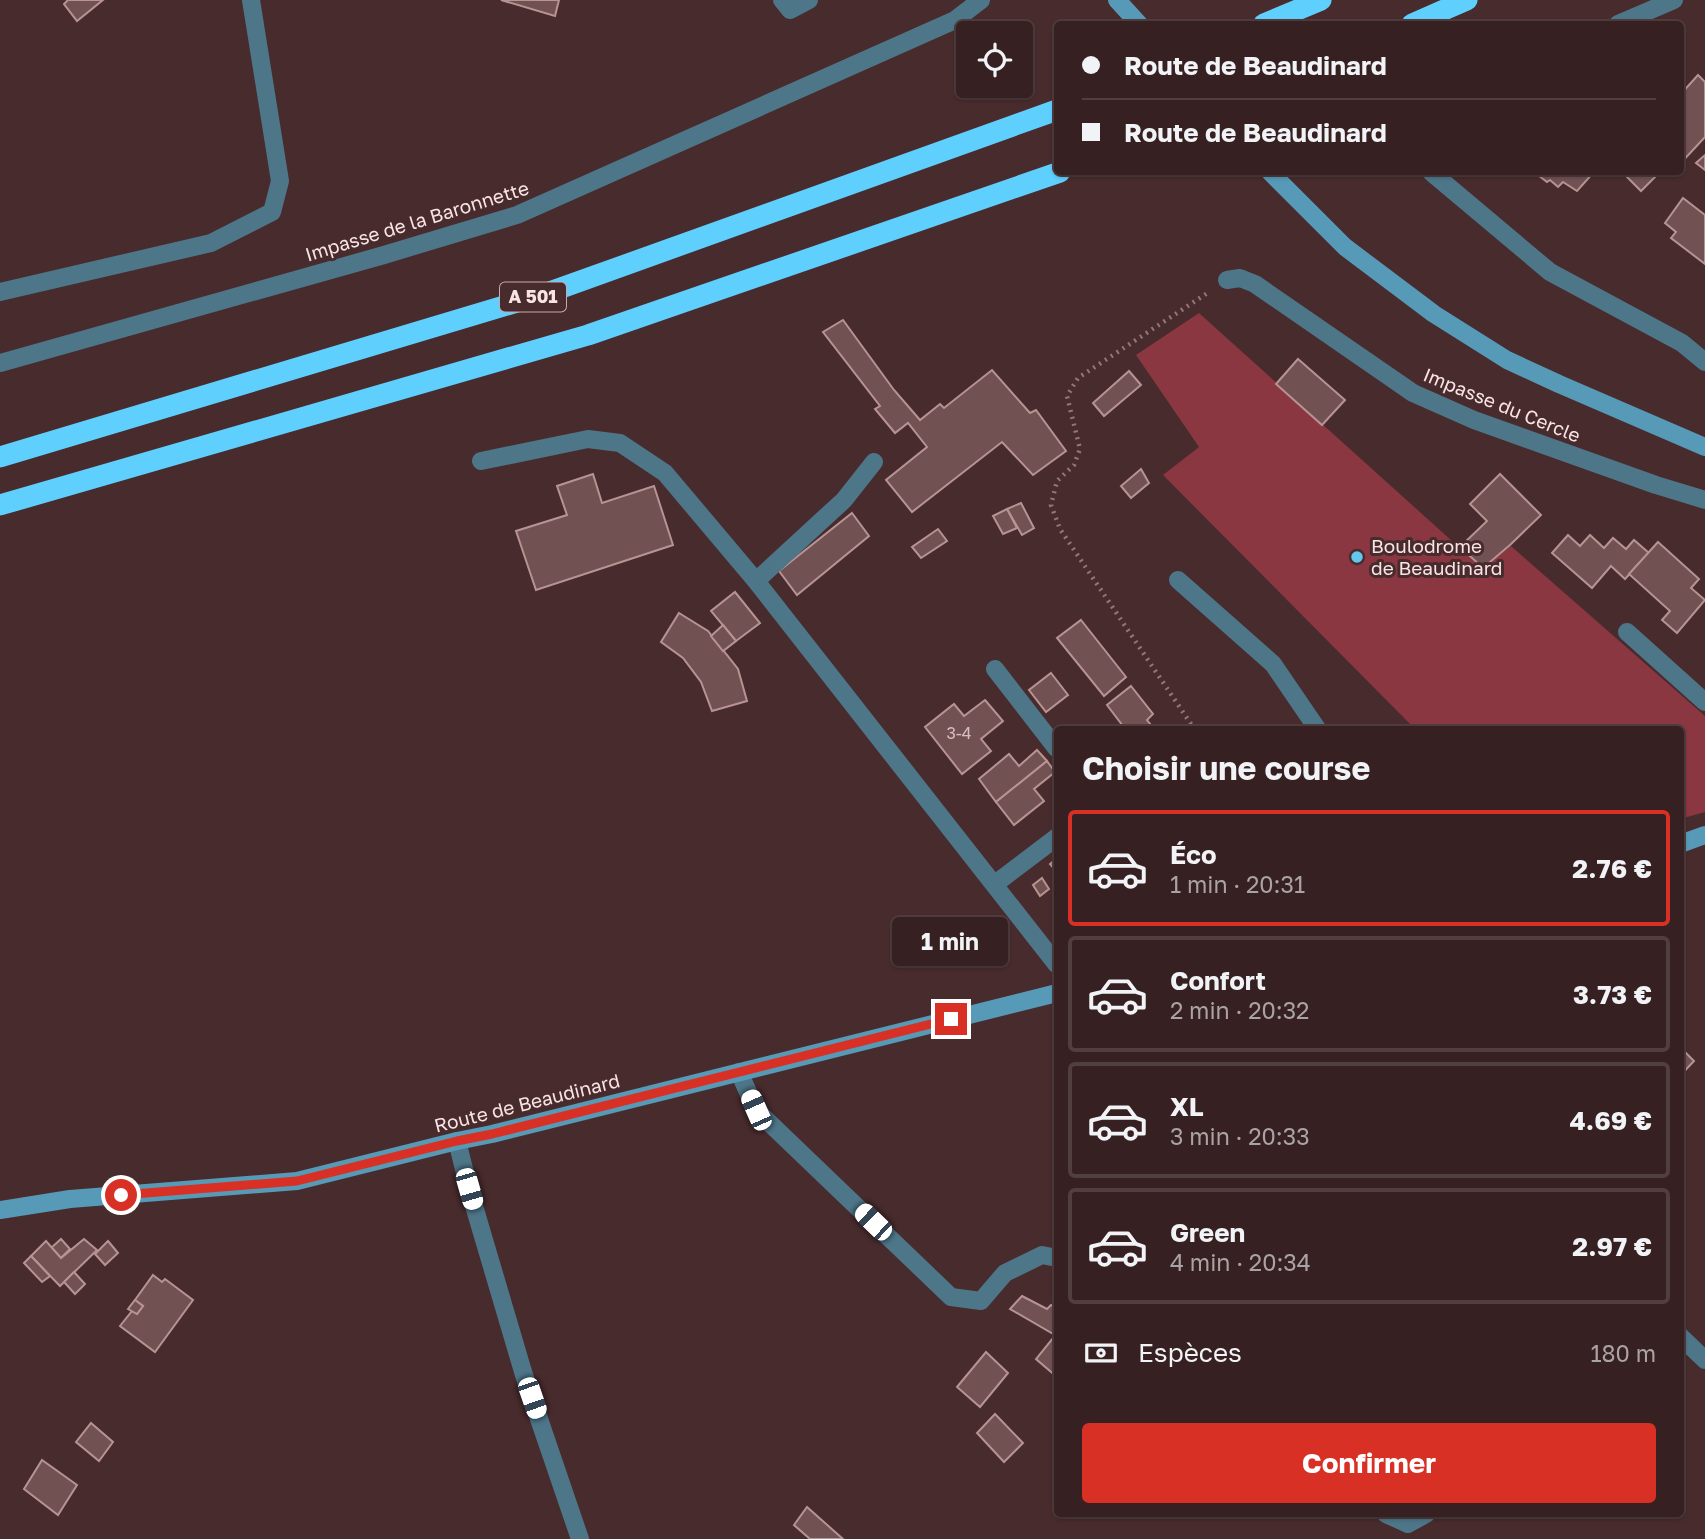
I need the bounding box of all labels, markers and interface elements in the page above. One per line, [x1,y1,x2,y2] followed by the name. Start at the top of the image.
[956,21,1033,98] map controls
[956,21,1033,98] button: locate
[1124,50,1387,81] text: Route de Beaudinard
[1124,117,1387,148] text: Route de Beaudinard
[302,176,531,266] street label: Impasse de la Baronnette
[500,282,566,312] road number: A 501
[1420,363,1584,447] street label: Impasse du Cercle
[1371,534,1503,579] place label: Boulodrome de Beaudinard
[1349,549,1365,565] marker: Boulodrome de Beaudinard
[946,723,972,743] house number: 3-4
[1082,749,1370,787] text: Choisir une course
[1086,837,1149,900] icon: car
[1170,839,1217,870] text: Éco
[1572,853,1652,884] text: 2.76 €
[1170,870,1305,898] text: 1 min · 20:31
[893,918,1009,967] callout: 1 min
[921,927,979,955] text: 1 min
[1086,963,1149,1026] icon: car
[1170,965,1266,996] text: Confort
[1573,979,1652,1010] text: 3.73 €
[1170,996,1309,1024] text: 2 min · 20:32
[935,1003,967,1035] route end
[432,1068,622,1137] street label: Route de Beaudinard
[738,1087,775,1133] car
[1086,1089,1149,1152] icon: car
[1170,1091,1204,1122] text: XL
[1570,1105,1652,1136] text: 4.69 €
[1170,1122,1310,1150] text: 3 min · 20:33
[454,1166,485,1212] car
[105,1179,137,1211] route start
[851,1200,896,1244] car
[1086,1215,1149,1278] icon: car
[1170,1217,1245,1248] text: Green
[1572,1231,1652,1262] text: 2.97 €
[1170,1248,1311,1276] text: 4 min · 20:34
[1082,1334,1120,1372] icon: cash
[1138,1337,1242,1368] text: Espèces
[1590,1339,1656,1367] text: 180 m
[516,1375,549,1421] car
[1082,1423,1656,1503] button: Confirmer

